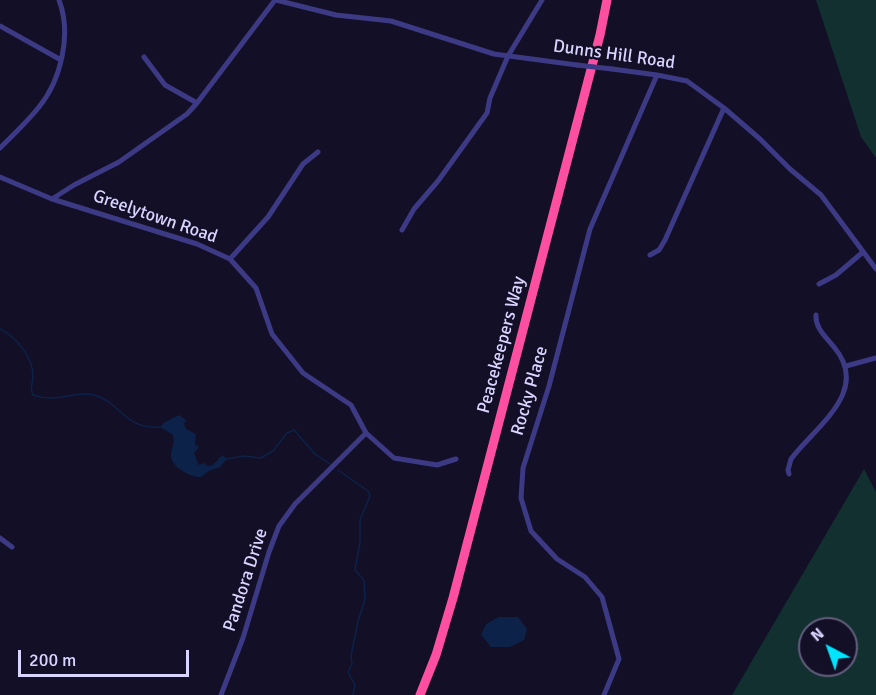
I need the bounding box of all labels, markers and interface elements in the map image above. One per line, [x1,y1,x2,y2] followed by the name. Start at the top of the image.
[552,36,676,74] street label: Dunns Hill Road
[90,186,220,248] street label: Greelytown Road
[473,274,531,416] street label: Peacekeepers Way
[507,344,553,438] street label: Rocky Place
[219,526,273,634] street label: Pandora Drive
[798,617,858,677] north arrow
[807,624,828,646] text: N
[21,638,192,676] scale bar
[29,649,76,671] text: 200 m

